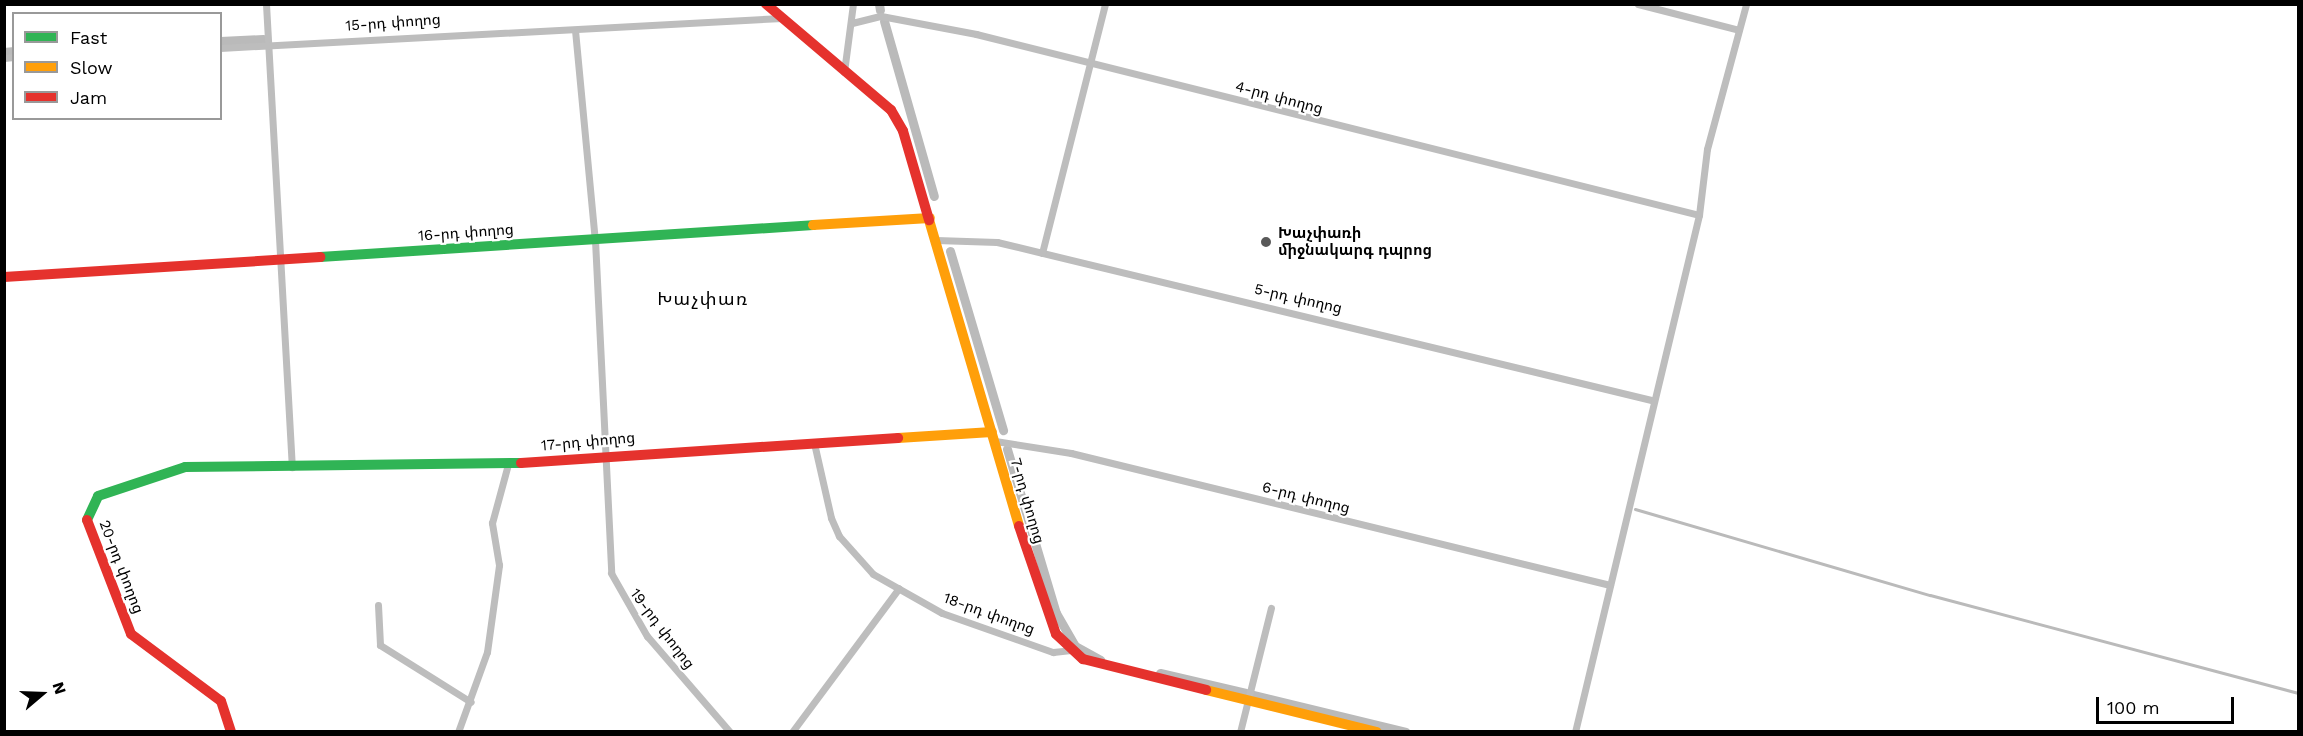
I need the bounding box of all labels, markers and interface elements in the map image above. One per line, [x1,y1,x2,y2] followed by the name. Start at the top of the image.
[345,11,441,35] street label: 15-րդ փողոց
[12,12,222,120] legend
[70,27,107,48] text: Fast
[70,57,113,78] text: Slow
[1233,78,1325,118] street label: 4-րդ փողոց
[70,87,107,108] text: Jam
[418,221,514,245] street label: 16-րդ փողոց
[1278,224,1432,259] place label: Խաչփառի միջնակարգ դպրոց
[1259,235,1273,249] marker: Խաչփառի միջնակարգ դպրոց
[1252,280,1344,318] street label: 5-րդ փողոց
[657,288,749,310] district label: Խաչփառ
[540,429,636,455] street label: 17-րդ փողոց
[1006,456,1048,546] street label: 7-րդ փողոց
[1260,478,1352,518] street label: 6-րդ փողոց
[95,518,147,616] street label: 20-րդ փողոց
[626,585,698,673] street label: 19-րդ փողոց
[941,589,1037,639] street label: 18-րդ փողոց
[12,664,72,724] north arrow
[49,679,70,697] text: N
[2099,685,2237,723] scale bar
[2107,697,2160,718] text: 100 m

